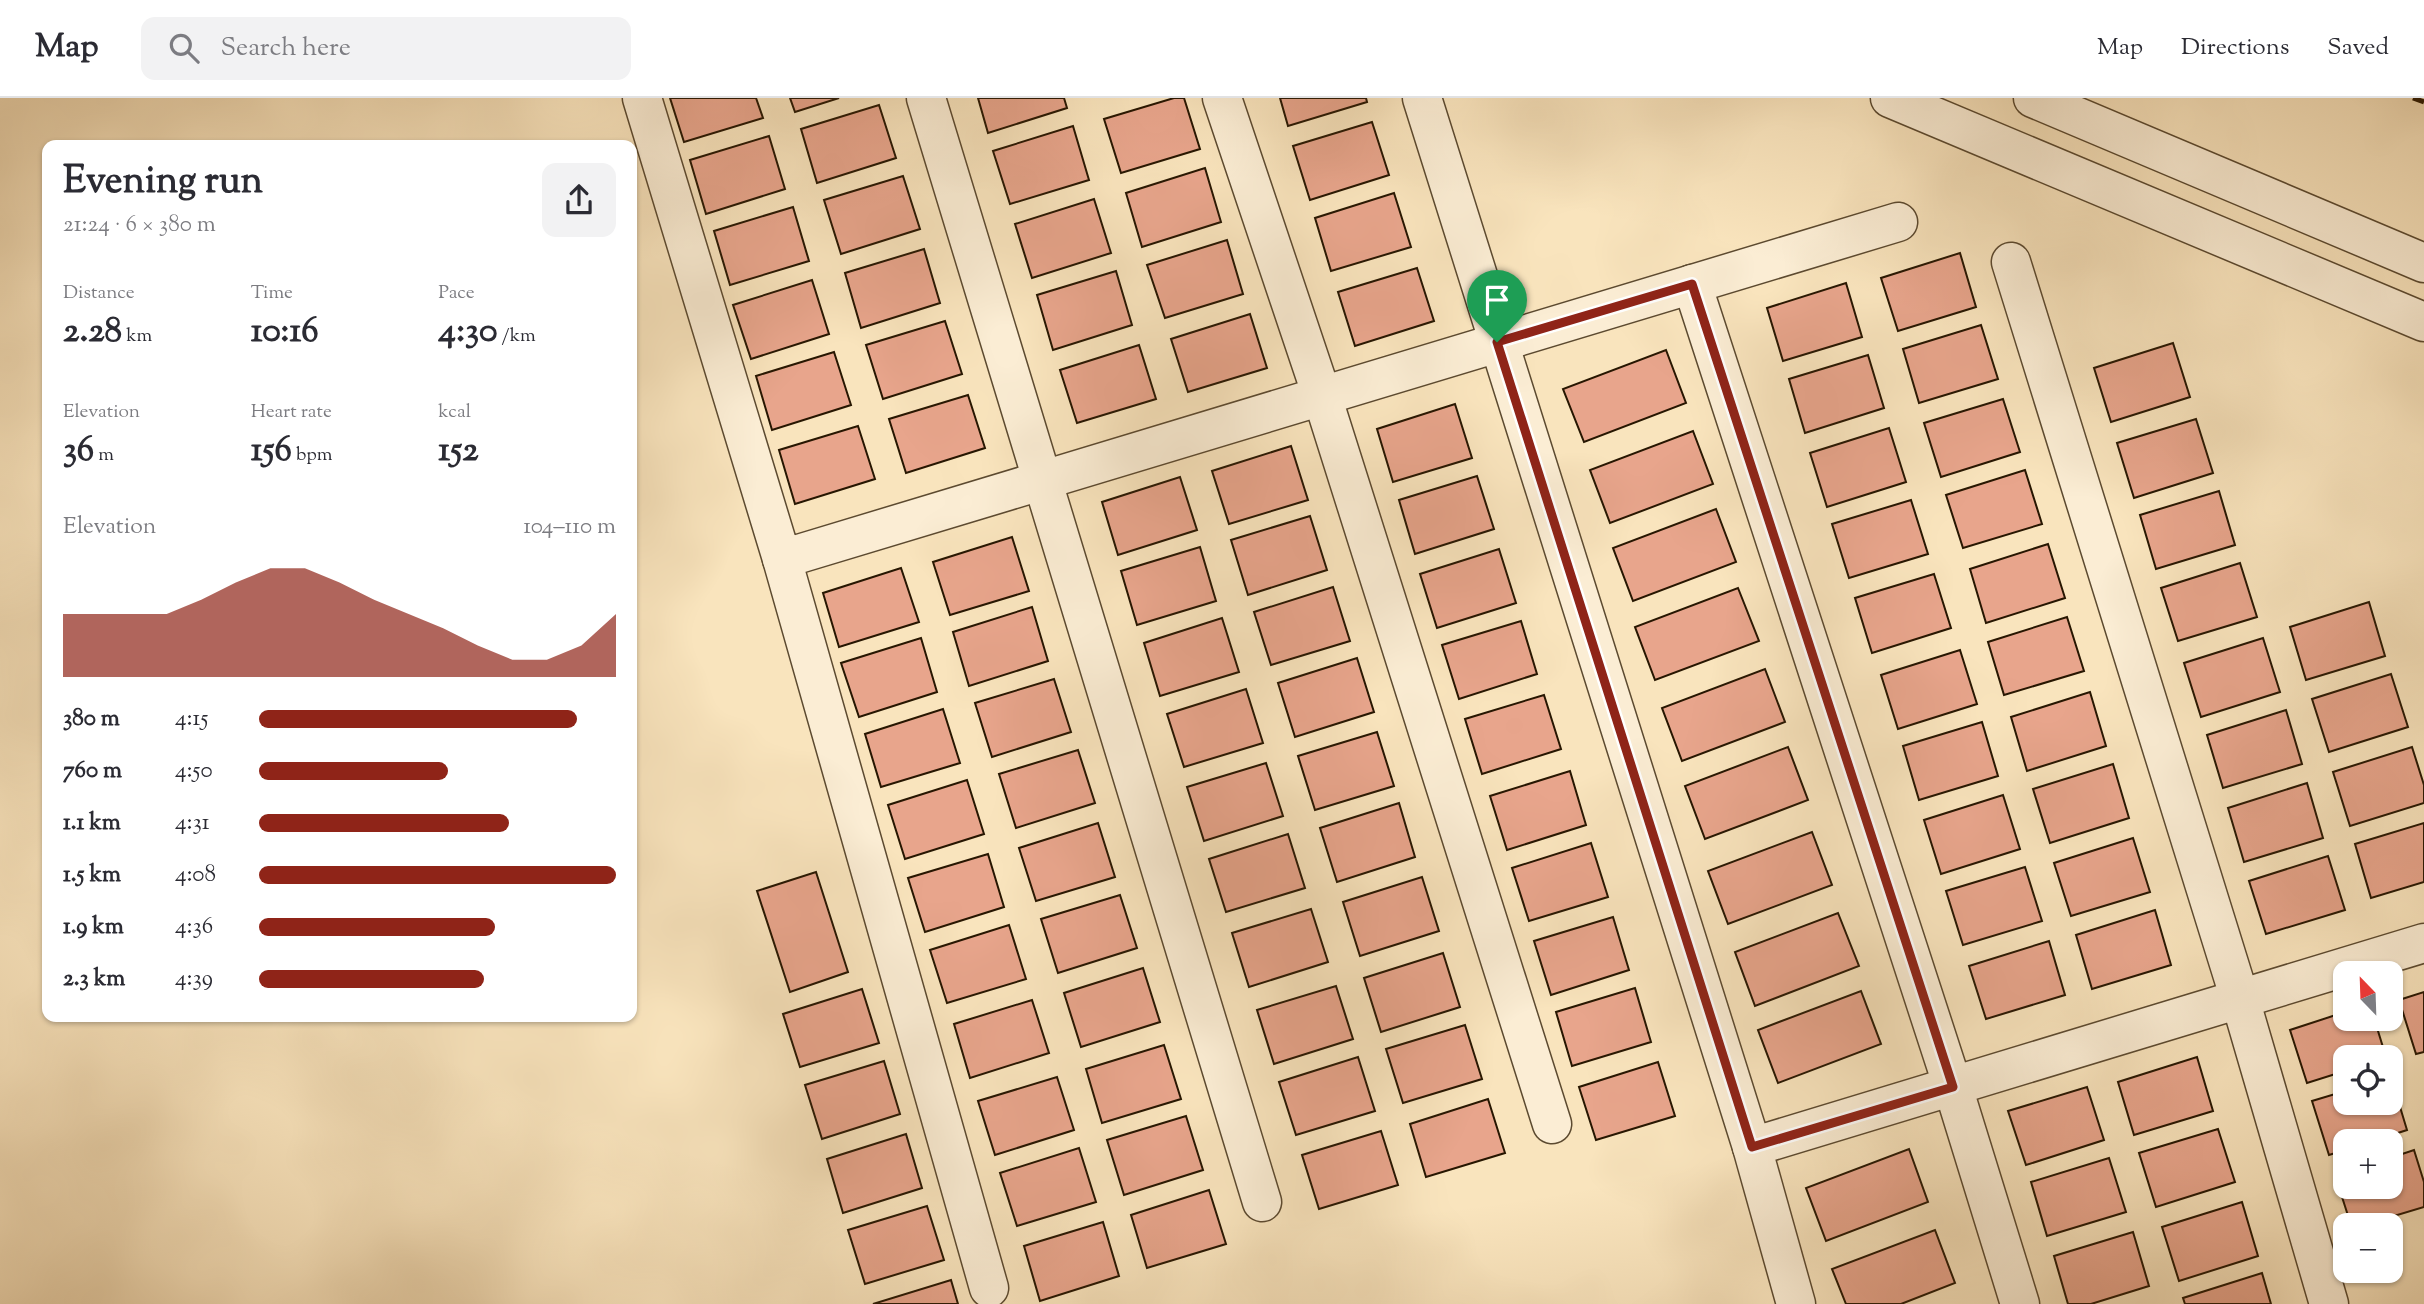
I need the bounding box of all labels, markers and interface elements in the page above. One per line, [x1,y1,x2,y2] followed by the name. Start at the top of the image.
[141,17,631,80] search box
[35,24,99,72] text: Map
[165,29,203,67] icon: search
[221,30,351,67] text: Search here
[2097,31,2143,65] text: Map
[2181,31,2289,65] text: Directions
[2327,31,2389,65] text: Saved
[63,156,263,210] text: Evening run
[542,163,616,237] button: share
[63,209,216,242] text: 21:24 · 6 × 380 m
[1467,270,1527,342] pin
[63,280,135,307] text: Distance
[251,280,293,307] text: Time
[438,280,475,307] text: Pace
[1478,281,1516,319] icon: arrive
[63,307,122,358] text: 2.28
[251,307,319,358] text: 10:16
[438,307,497,358] text: 4:30
[122,323,152,350] text: km
[497,323,536,350] text: /km
[63,399,140,426] text: Elevation
[251,399,332,426] text: Heart rate
[438,399,471,426] text: kcal
[63,426,94,477] text: 36
[251,426,292,477] text: 156
[438,426,479,477] text: 152
[94,442,114,469] text: m
[292,442,332,469] text: bpm
[63,511,156,544] text: Elevation
[523,511,616,544] text: 104–110 m
[63,703,120,736] text: 380 m
[175,703,208,736] text: 4:15
[63,755,122,788] text: 760 m
[175,755,213,788] text: 4:50
[63,807,121,840] text: 1.1 km
[175,807,210,840] text: 4:31
[63,859,121,892] text: 1.5 km
[175,859,216,892] text: 4:08
[63,911,124,944] text: 1.9 km
[175,911,213,944] text: 4:36
[2333,961,2403,1031] north arrow
[2333,961,2403,1283] map controls
[63,963,125,996] text: 2.3 km
[175,963,213,996] text: 4:39
[2333,1045,2403,1115] button: locate
[2333,1129,2403,1199] button: +
[2333,1213,2403,1283] button: −

